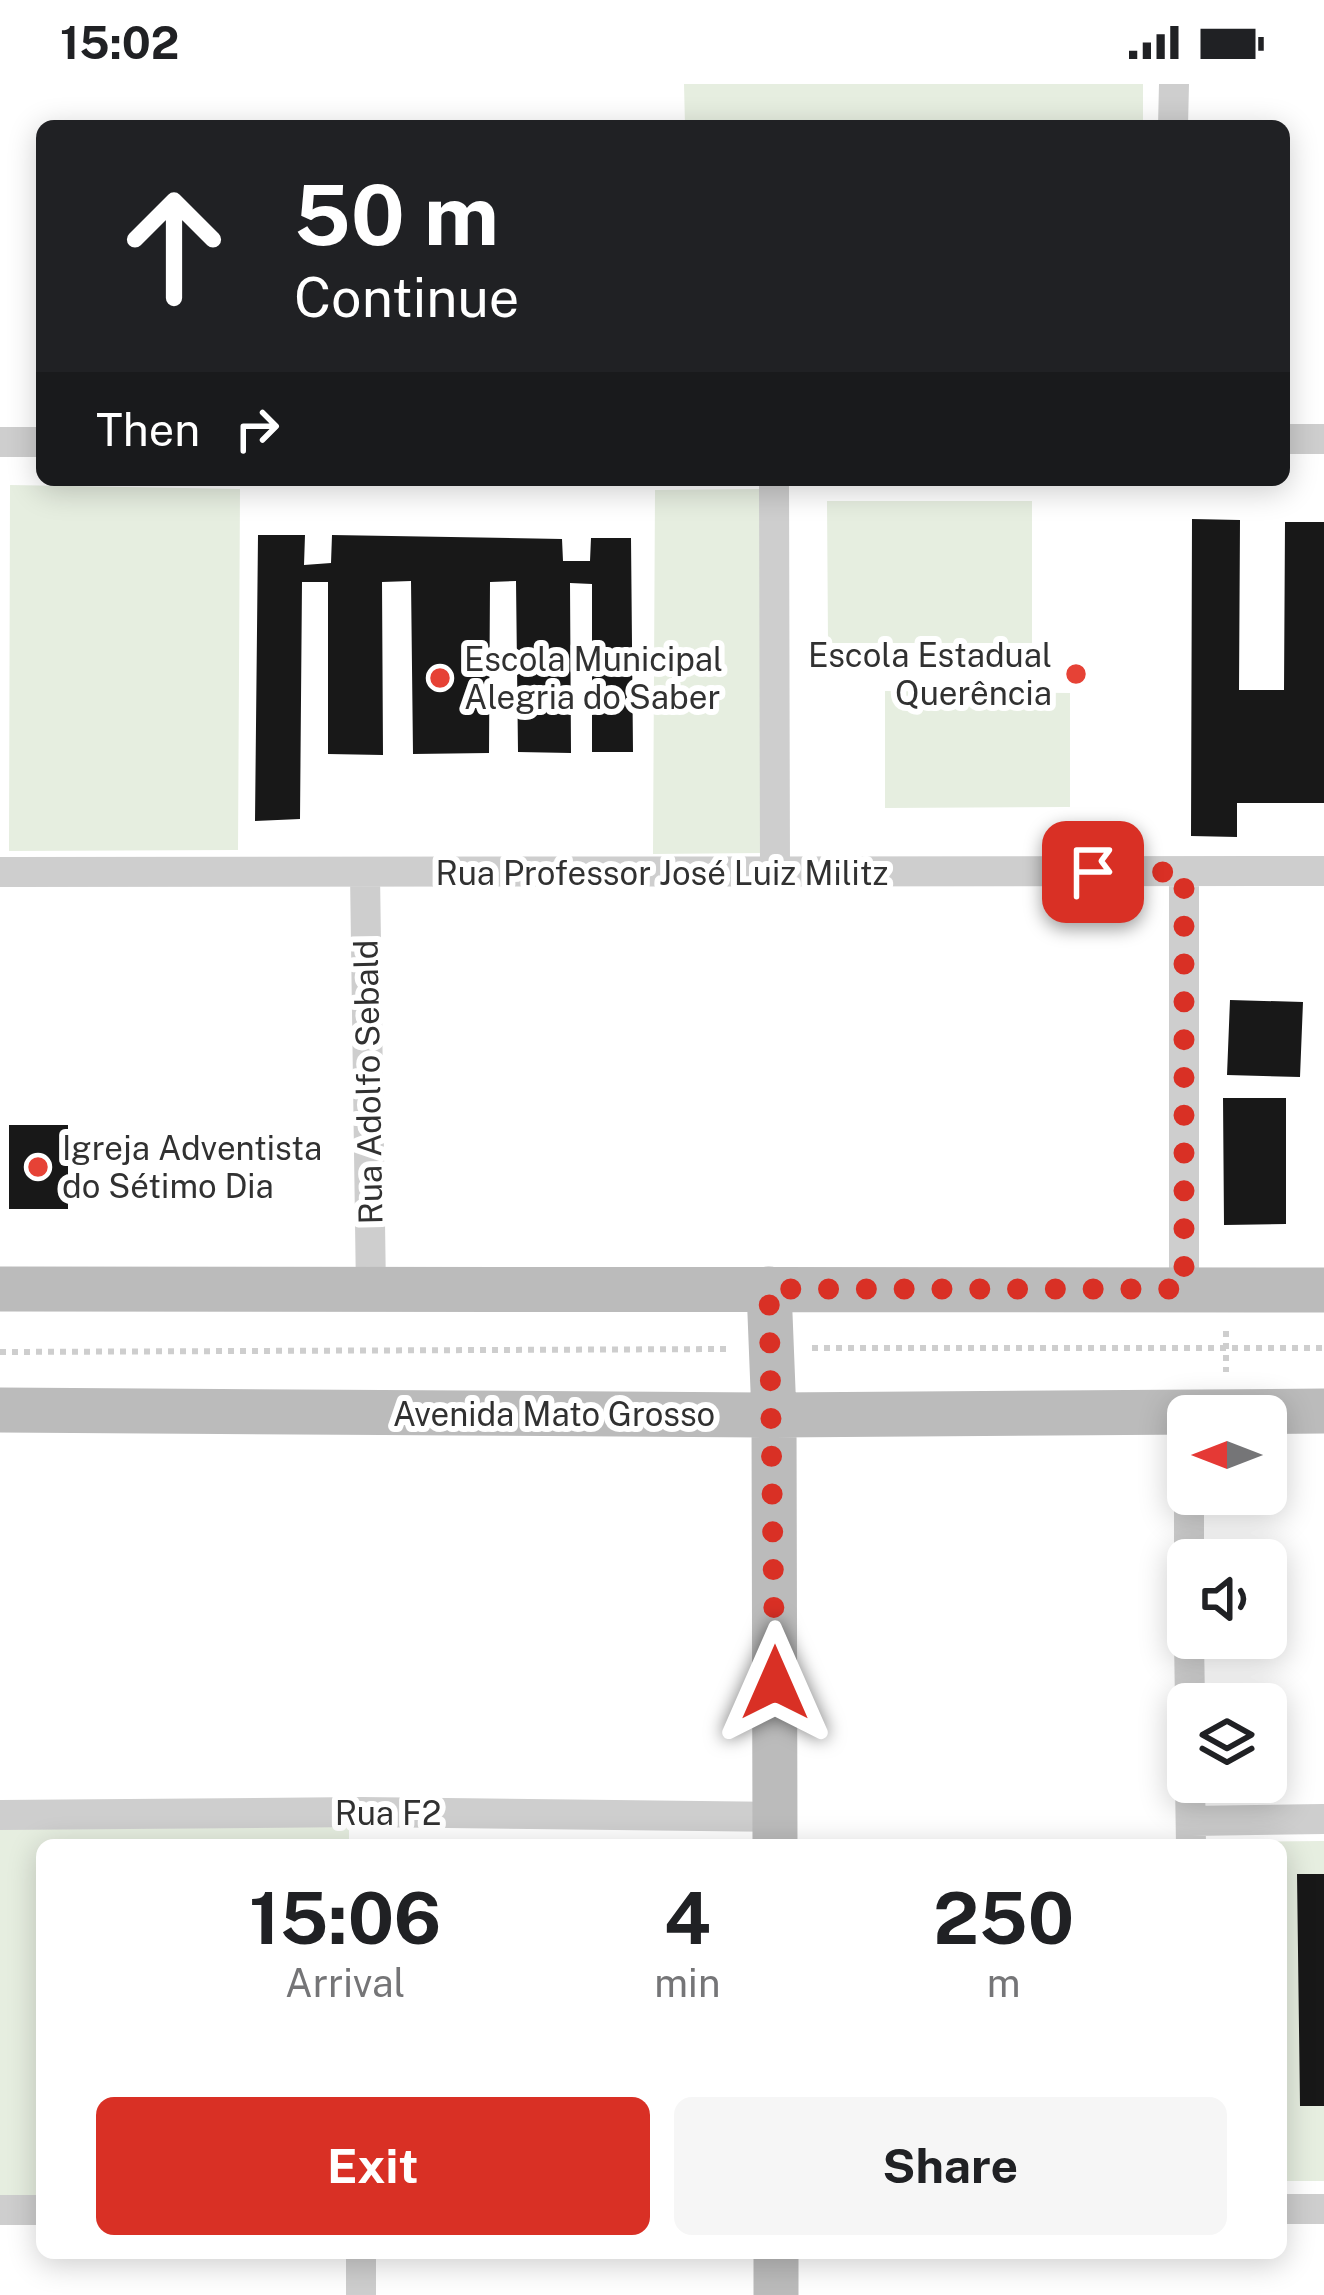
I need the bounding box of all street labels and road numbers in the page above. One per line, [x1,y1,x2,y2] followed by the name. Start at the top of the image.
[436,854,888,892] street label: Rua Professor José Luiz Militz
[347,939,389,1225] street label: Rua Adolfo Sebald
[393,1395,715,1433] street label: Avenida Mato Grosso
[335,1794,441,1832] street label: Rua F2

